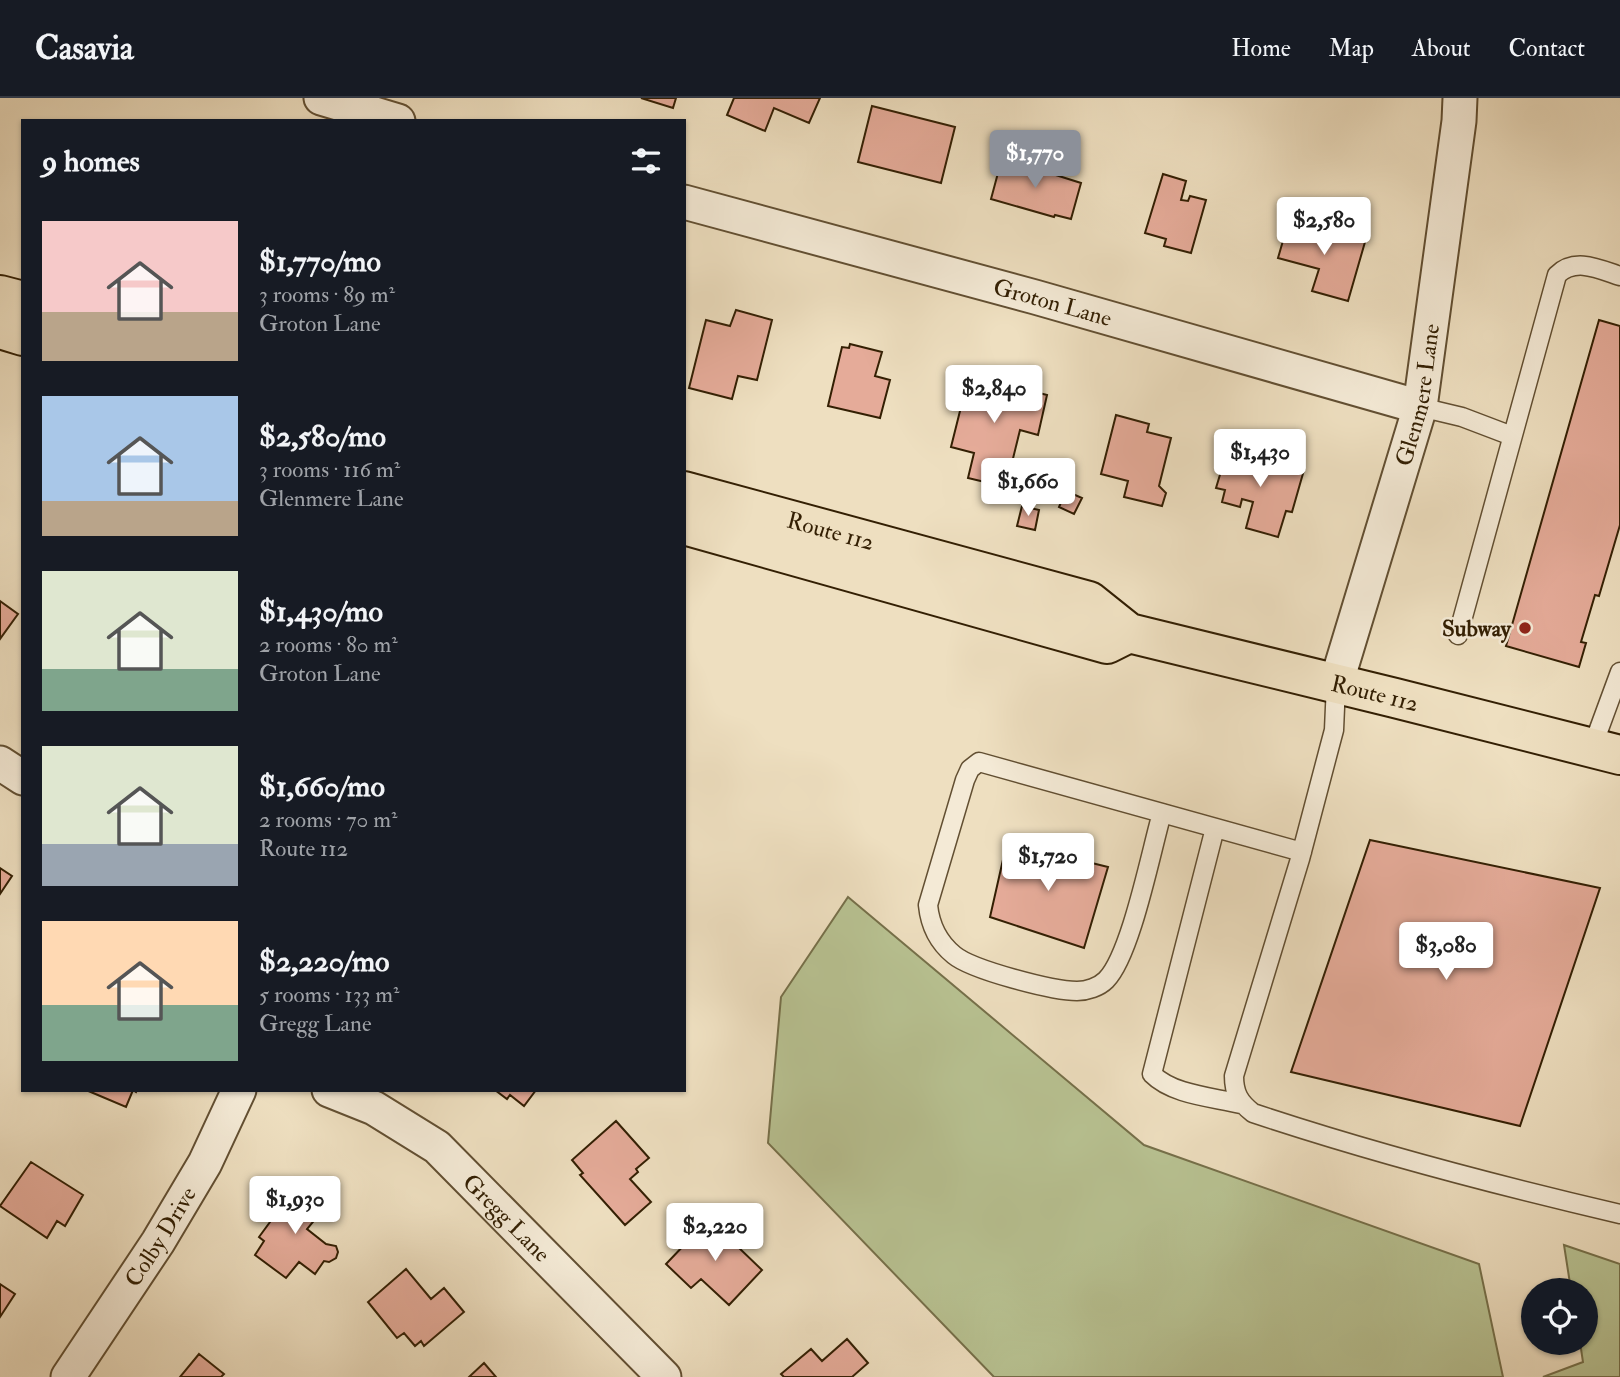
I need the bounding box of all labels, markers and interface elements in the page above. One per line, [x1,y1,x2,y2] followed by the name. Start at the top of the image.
[35,28,134,69] text: Casavia
[1231,33,1291,64] text: Home
[1329,33,1374,64] text: Map
[1412,33,1471,64] text: About
[1509,33,1585,64] text: Contact
[978,130,1092,190] pin: $1,770
[1006,138,1064,167] text: $1,770
[627,142,665,180] icon: filters
[42,143,140,180] text: 9 homes
[1267,198,1381,257] pin: $2,580
[1293,205,1355,234] text: $2,580
[259,243,381,280] text: $1,770/mo
[98,249,182,333] icon: home
[990,272,1116,333] street label: Groton Lane
[259,280,395,309] text: 3 rooms · 89 m²
[259,309,381,338] text: Groton Lane
[1388,322,1446,469] street label: Glenmere Lane
[937,366,1051,425] pin: $2,840
[961,373,1027,402] text: $2,840
[259,418,386,455] text: $2,580/mo
[98,424,182,508] icon: home
[1203,430,1317,489] pin: $1,430
[1230,437,1290,466] text: $1,430
[259,455,400,484] text: 3 rooms · 116 m²
[971,458,1085,518] pin: $1,660
[997,466,1059,495] text: $1,660
[259,484,404,513] text: Glenmere Lane
[784,505,878,557] street label: Route 112
[259,593,383,630] text: $1,430/mo
[98,599,182,683] icon: home
[1442,614,1512,644] place label: Subway
[1517,620,1533,636] marker: Subway
[259,630,398,659] text: 2 rooms · 80 m²
[259,659,381,688] text: Groton Lane
[1328,668,1422,718] street label: Route 112
[259,768,385,805] text: $1,660/mo
[98,774,182,858] icon: home
[259,805,398,834] text: 2 rooms · 70 m²
[259,834,348,863] text: Route 112
[991,834,1105,893] pin: $1,720
[1018,841,1078,870] text: $1,720
[1389,922,1503,982] pin: $3,080
[1415,930,1477,959] text: $3,080
[259,943,390,980] text: $2,220/mo
[98,949,182,1033] icon: home
[259,980,400,1009] text: 5 rooms · 133 m²
[259,1009,372,1038] text: Gregg Lane
[457,1168,557,1268] street label: Gregg Lane
[238,1176,352,1236] pin: $1,930
[118,1181,202,1292] street label: Colby Drive
[265,1184,325,1213] text: $1,930
[658,1204,772,1263] pin: $2,220
[682,1211,748,1240] text: $2,220
[1521,1278,1598,1355] map controls
[1521,1278,1598,1355] button: locate

